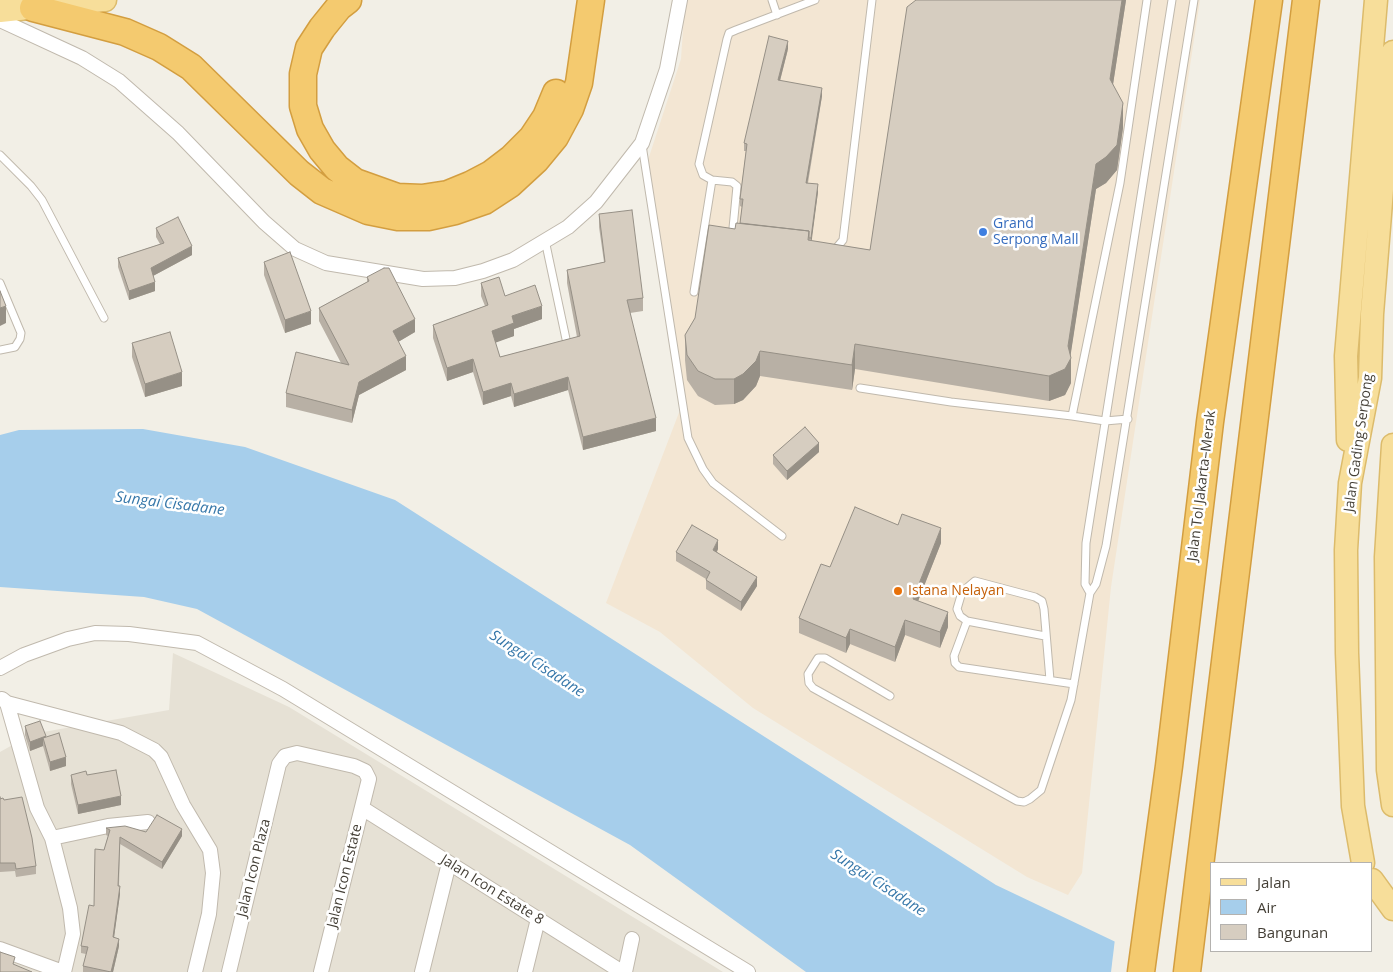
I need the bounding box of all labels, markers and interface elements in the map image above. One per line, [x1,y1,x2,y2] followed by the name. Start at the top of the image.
[993,216,1079,248] place label: Grand Serpong Mall
[977,226,989,238] marker: Grand Serpong Mall
[1341,373,1377,513] street label: Jalan Gading Serpong
[1184,410,1220,562] street label: Jalan Tol Jakarta–Merak
[115,488,225,520] water label: Sungai Cisadane
[908,583,1004,599] place label: Istana Nelayan
[892,585,904,597] marker: Istana Nelayan
[486,627,588,701] water label: Sungai Cisadane
[234,817,274,919] street label: Jalan Icon Plaza
[324,822,366,930] street label: Jalan Icon Estate
[827,846,929,920] water label: Sungai Cisadane
[437,852,547,928] street label: Jalan Icon Estate 8
[1210,862,1373,952] legend
[1257,872,1291,892] text: Jalan
[1257,897,1276,917] text: Air
[1257,922,1328,942] text: Bangunan

